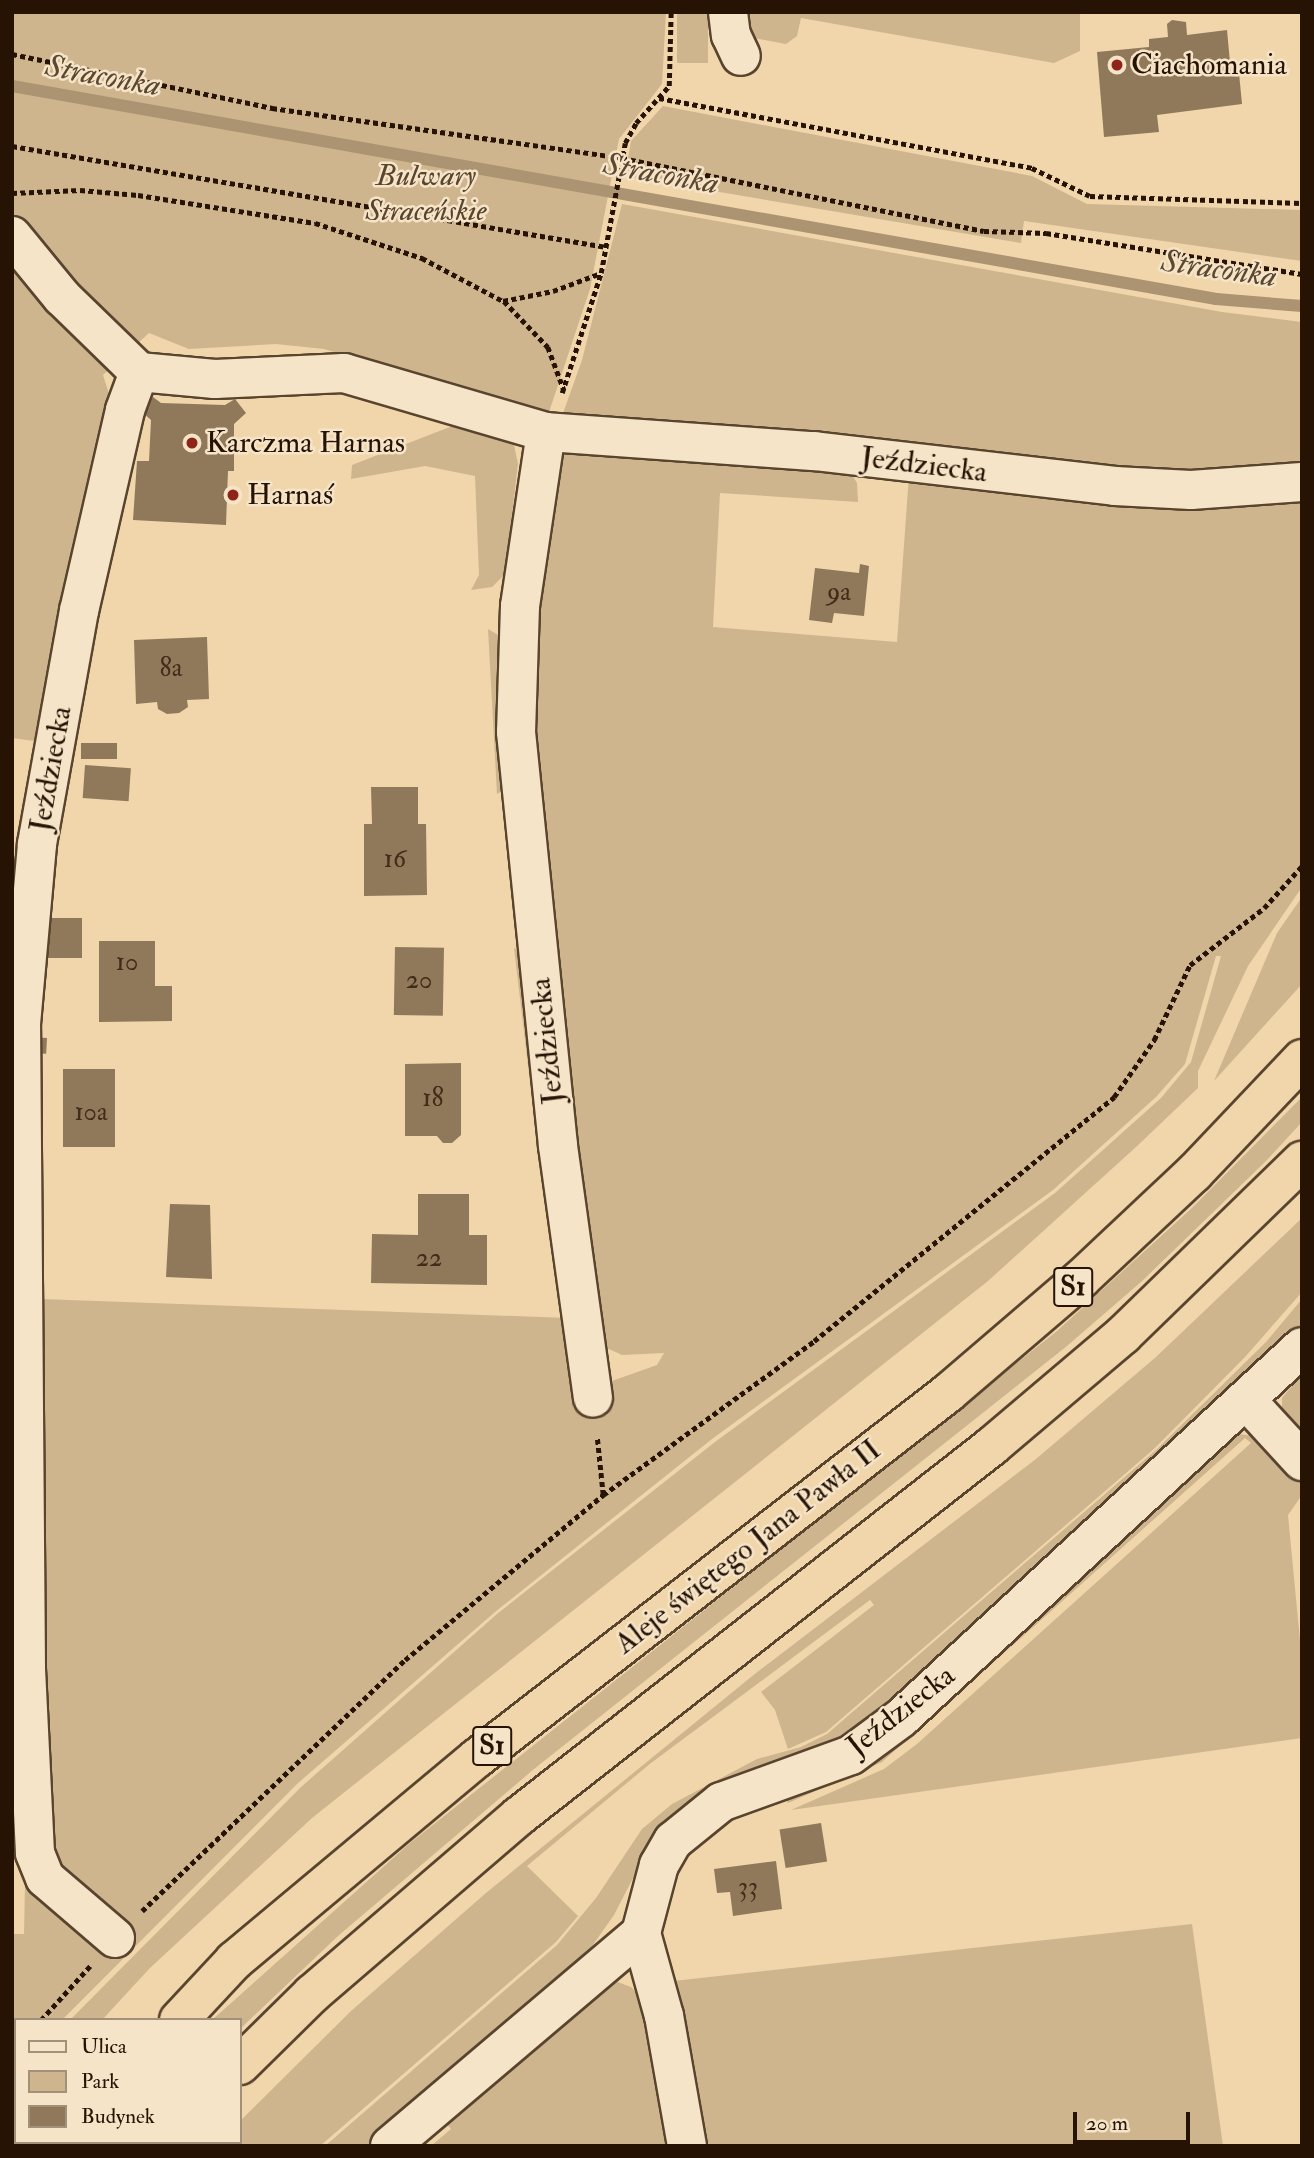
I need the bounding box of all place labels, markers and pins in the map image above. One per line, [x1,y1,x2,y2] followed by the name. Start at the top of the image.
[1131,47,1287,83] place label: Ciachomania
[1109,57,1125,73] marker: Ciachomania
[206,425,405,461] place label: Karczma Harnas
[184,435,200,451] marker: Karczma Harnas
[247,477,333,513] place label: Harnaś
[225,487,241,503] marker: Harnaś

